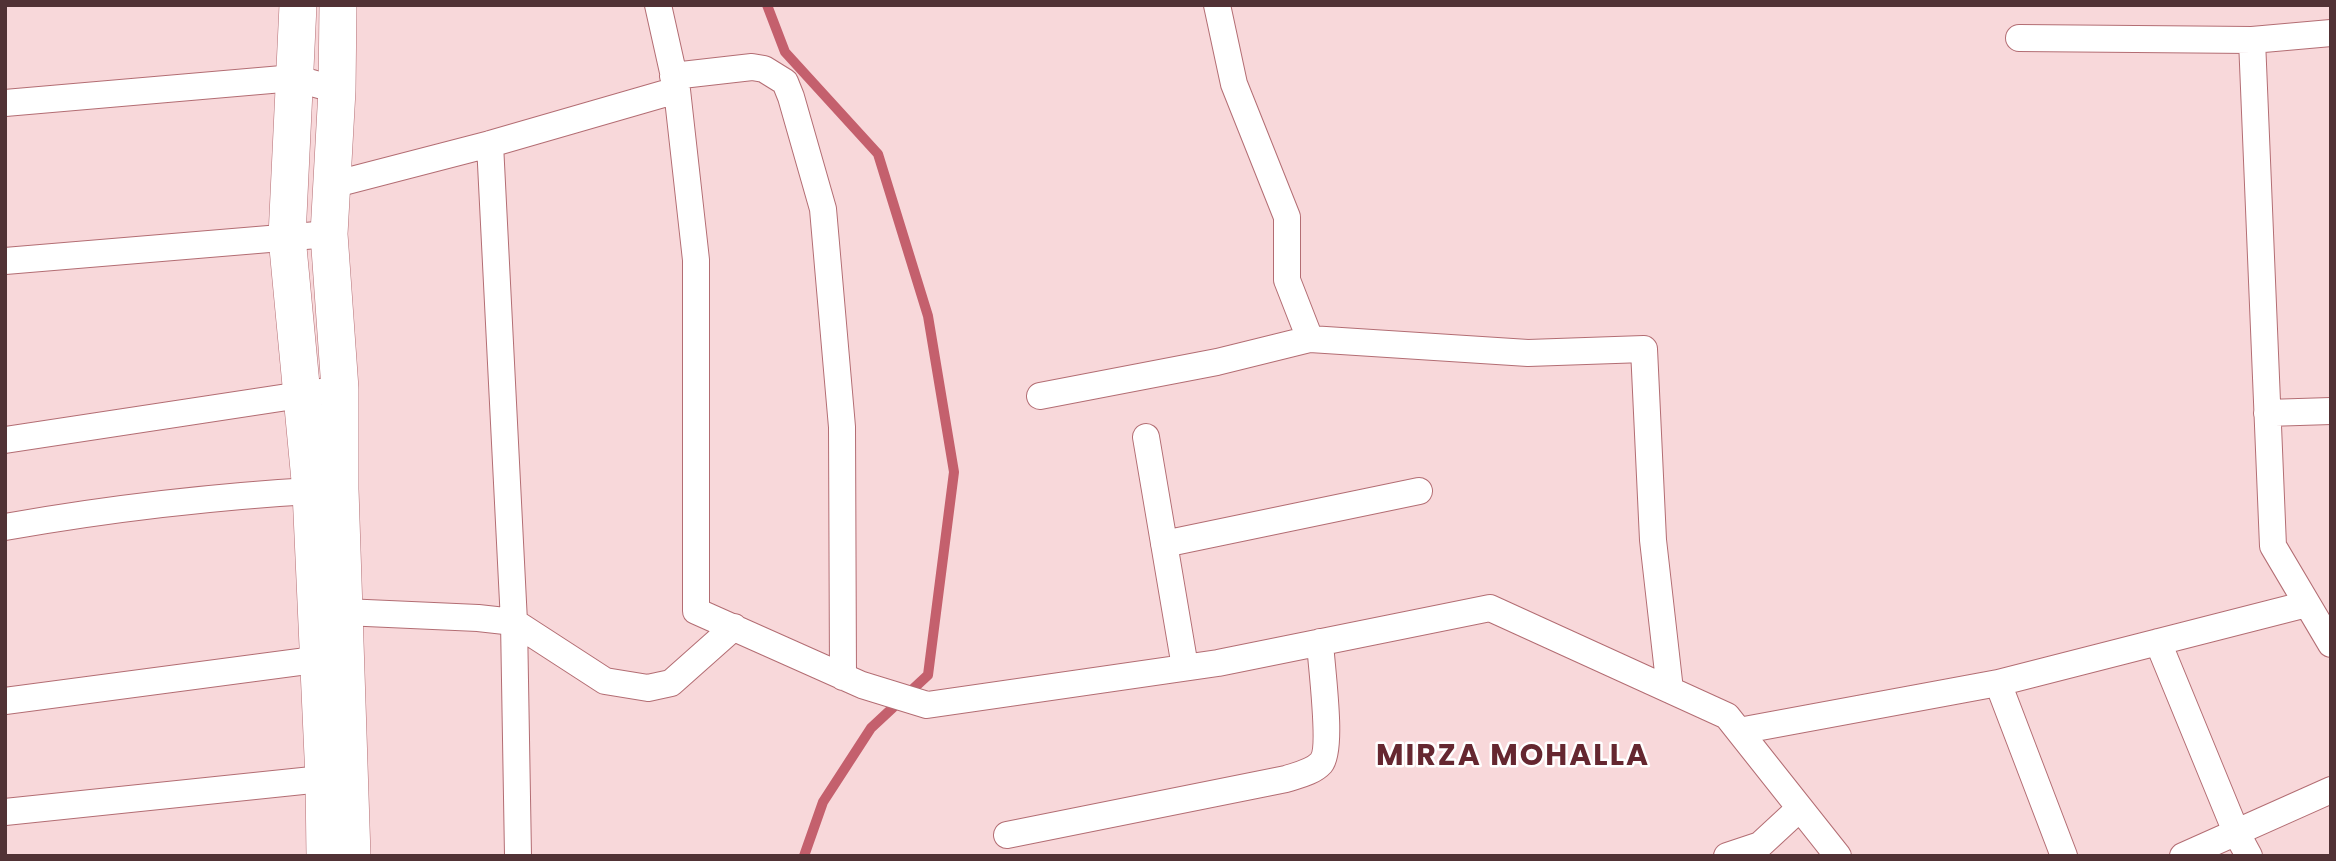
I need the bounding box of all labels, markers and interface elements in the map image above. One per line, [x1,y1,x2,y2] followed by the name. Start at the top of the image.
[1378,739,1648,775] district label: MIRZA MOHALLA

